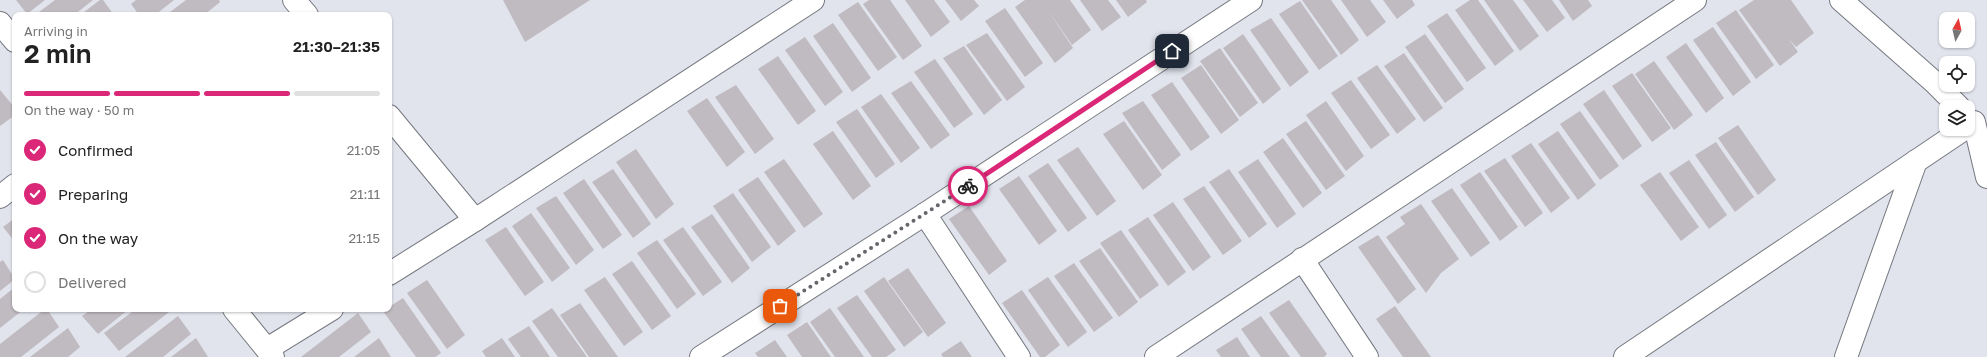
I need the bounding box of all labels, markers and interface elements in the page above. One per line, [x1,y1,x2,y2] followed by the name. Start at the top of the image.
[1939,12,1975,48] north arrow
[1939,12,1975,136] map controls
[24,23,88,39] text: Arriving in
[1155,34,1189,68] pin
[293,37,380,55] text: 21:30–21:35
[24,38,92,69] text: 2 min
[1161,40,1183,62] icon: home
[1939,56,1975,92] button: locate
[1939,100,1975,136] button: layers
[24,102,134,118] text: On the way · 50 m
[24,139,46,161] icon: check
[58,141,133,159] text: Confirmed
[347,142,380,158] text: 21:05
[948,166,988,206] courier
[957,175,979,197] icon: bike
[24,183,46,205] icon: check
[58,185,128,203] text: Preparing
[350,186,380,202] text: 21:11
[24,227,46,249] icon: check
[58,229,138,247] text: On the way
[348,230,380,246] text: 21:15
[58,273,126,291] text: Delivered
[763,289,797,323] pin
[769,295,791,317] icon: bag

